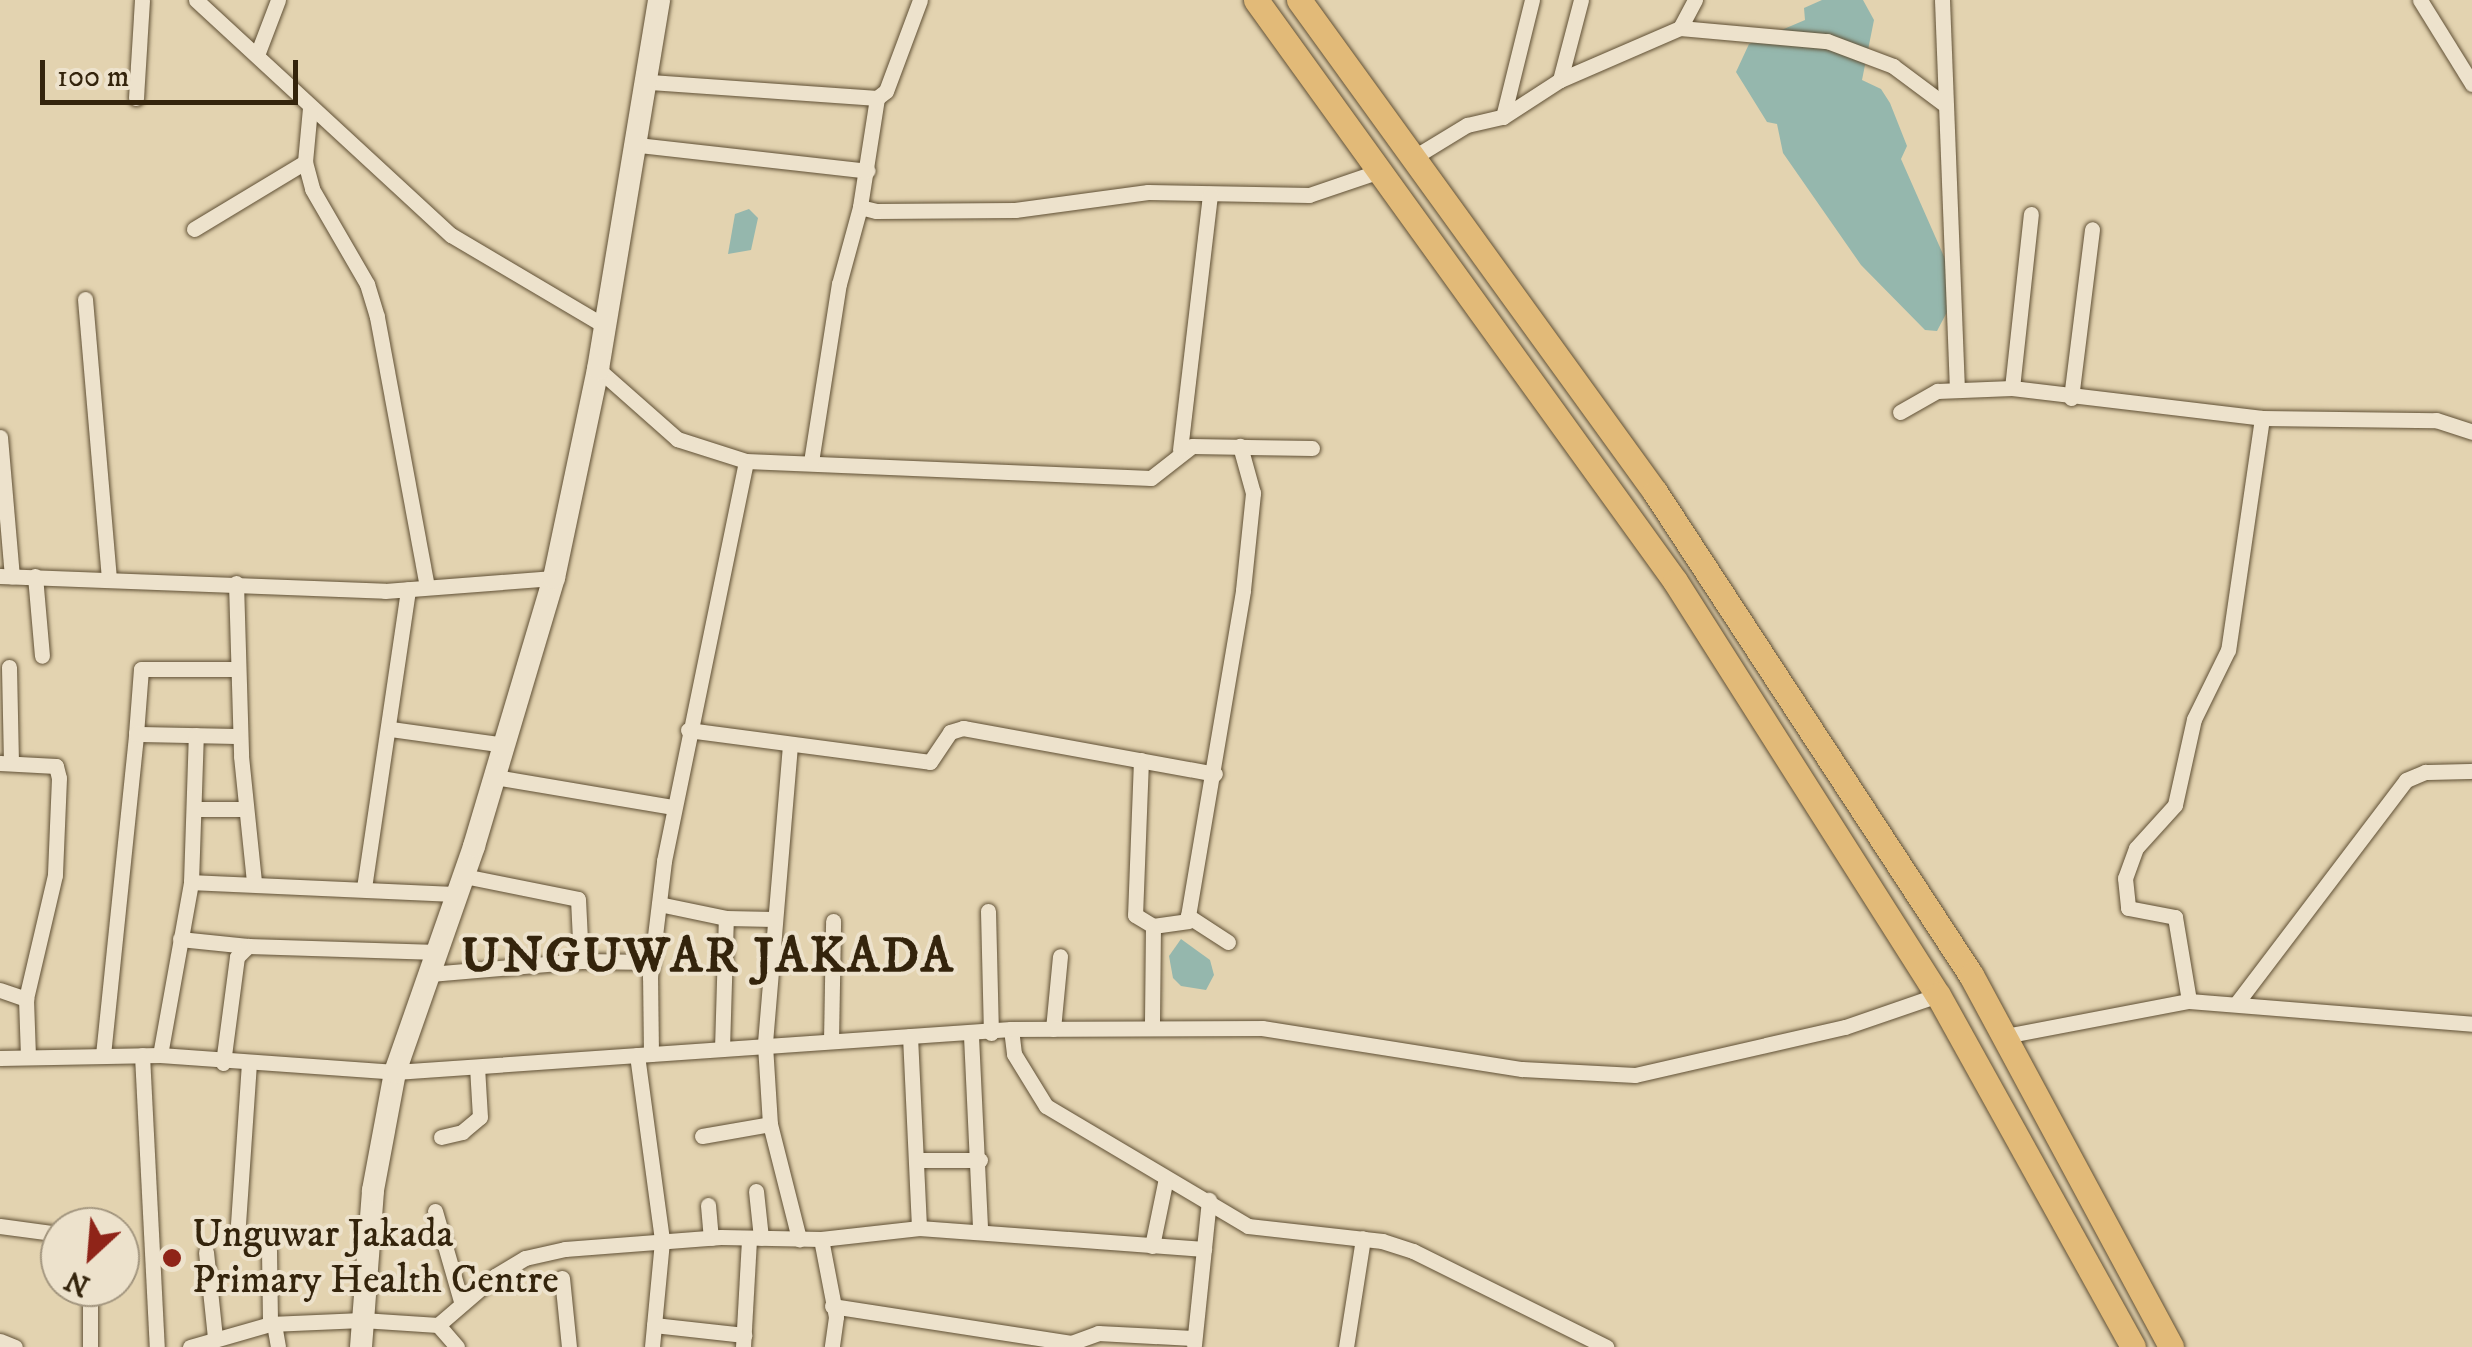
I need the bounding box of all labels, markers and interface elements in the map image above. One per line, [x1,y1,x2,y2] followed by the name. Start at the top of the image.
[45,40,302,102] scale bar
[57,59,129,96] text: 100 m
[461,927,955,987] district label: UNGUWAR JAKADA
[40,1207,140,1307] north arrow
[192,1211,559,1305] place label: Unguwar Jakada Primary Health Centre
[161,1247,183,1269] marker: Unguwar Jakada Primary Health Centre
[60,1262,96,1303] text: N

